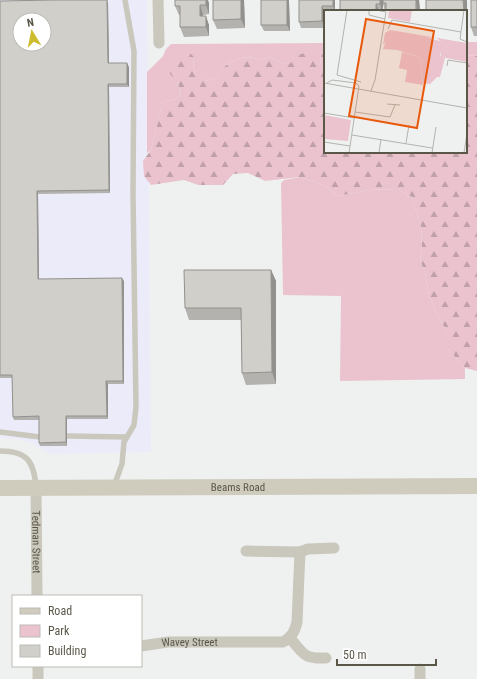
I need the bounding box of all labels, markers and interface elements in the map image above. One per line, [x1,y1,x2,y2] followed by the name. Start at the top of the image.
[324,10,467,153] inset map
[12,12,52,52] north arrow
[26,16,35,30] text: N
[211,481,265,494] street label: Beams Road
[29,510,43,574] street label: Tedman Street
[12,595,142,667] legend
[48,604,72,618] text: Road
[48,624,70,638] text: Park
[161,636,218,650] street label: Wavey Street
[337,641,436,667] scale bar
[48,644,86,658] text: Building
[343,648,367,662] text: 50 m

